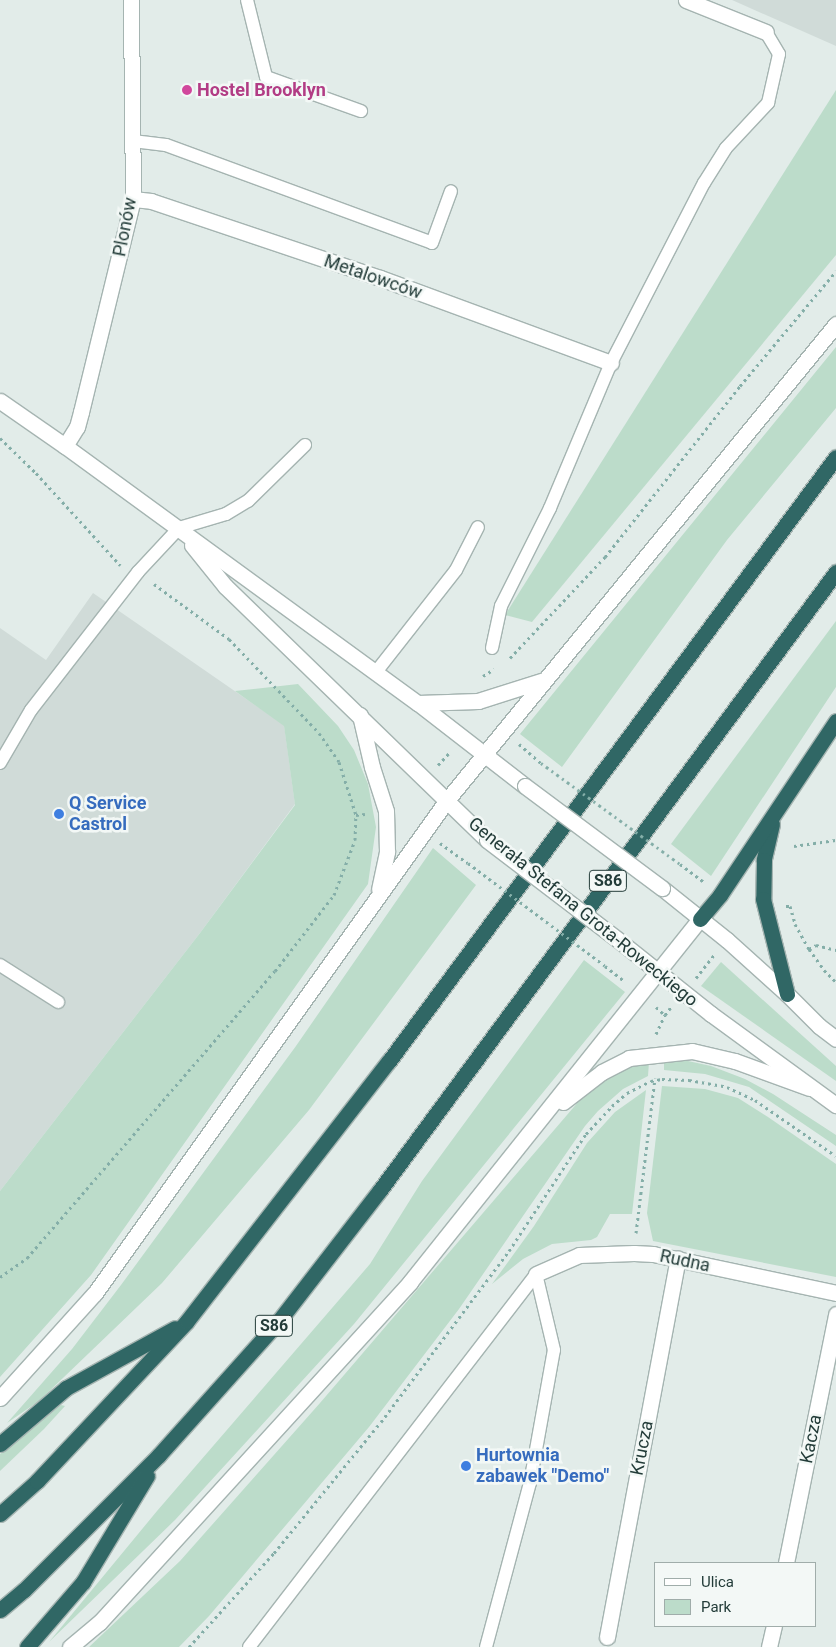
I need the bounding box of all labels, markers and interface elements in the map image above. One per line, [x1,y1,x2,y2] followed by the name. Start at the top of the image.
[197,79,326,101] place label: Hostel Brooklyn
[181,84,193,96] marker: Hostel Brooklyn
[109,196,141,258] street label: Plonów
[321,250,425,304] street label: Metalowców
[69,793,146,836] place label: Q Service Castrol
[53,808,65,820] marker: Q Service Castrol
[464,813,702,1011] street label: Generała Stefana Grota-Roweckiego
[588,868,628,894] road number: S86
[658,1245,712,1277] street label: Rudna
[254,1312,294,1340] road number: S86
[796,1413,826,1465] street label: Kacza
[626,1419,658,1477] street label: Krucza
[476,1445,609,1488] place label: Hurtownia zabawek "Demo"
[460,1460,472,1472] marker: Hurtownia zabawek "Demo"
[654,1562,816,1627] legend
[701,1573,734,1591] text: Ulica
[701,1598,731,1616] text: Park

